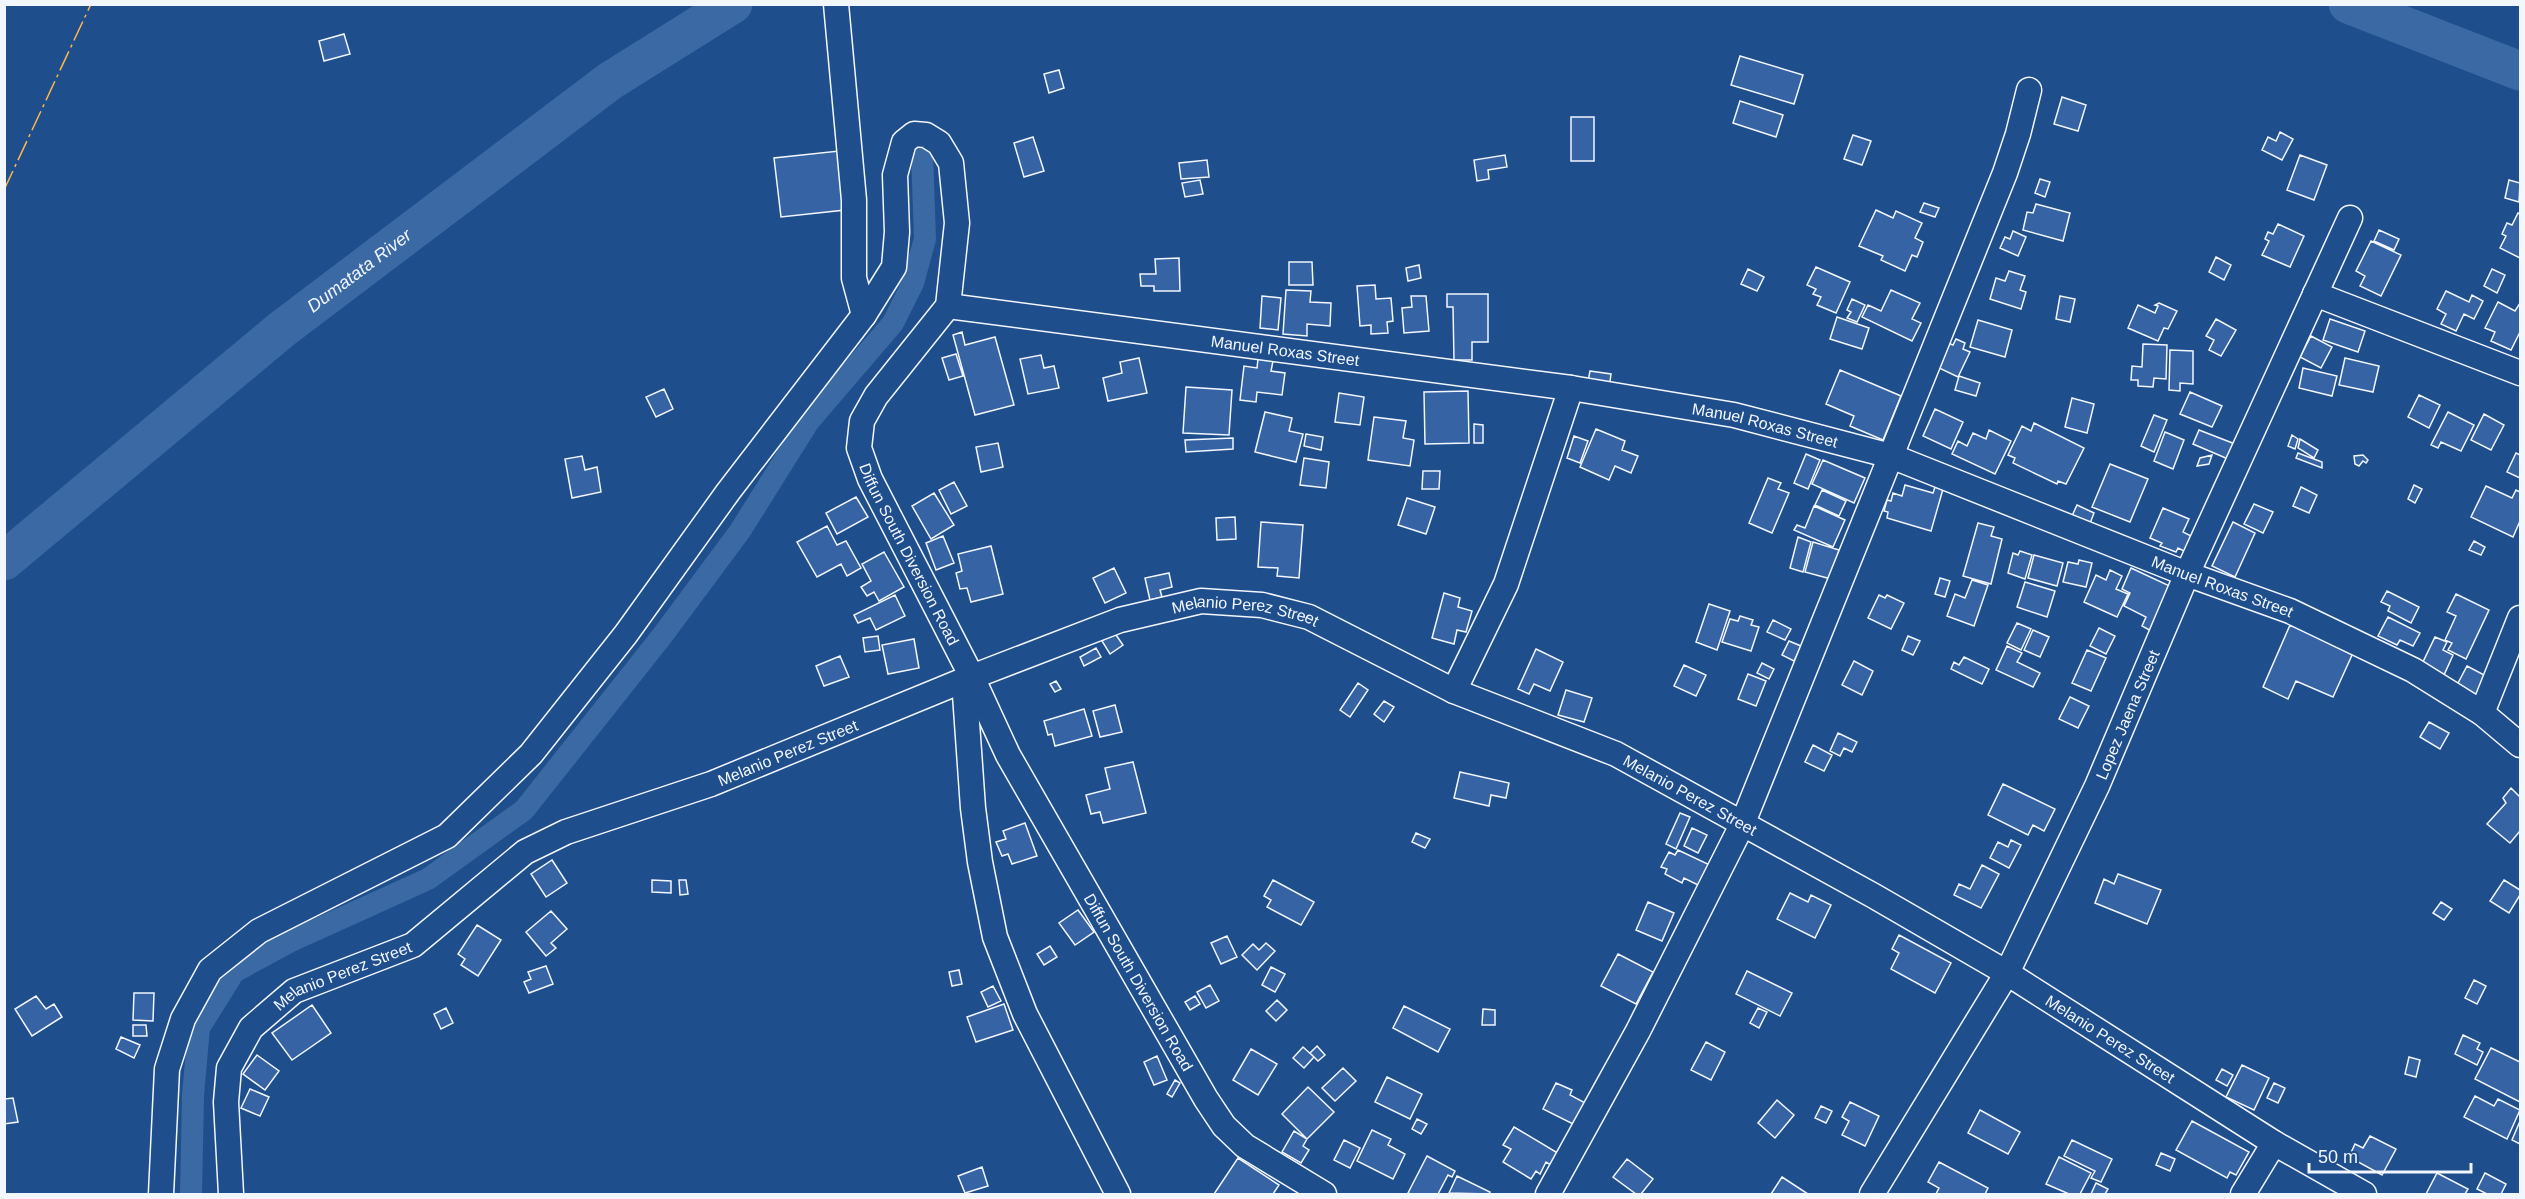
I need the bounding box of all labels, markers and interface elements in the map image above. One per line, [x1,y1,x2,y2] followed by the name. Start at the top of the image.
[303,224,416,316] water label: Dumatata River
[1210,333,1361,369] street label: Manuel Roxas Street
[1691,400,1840,451] street label: Manuel Roxas Street
[856,461,962,648] street label: Diffun South Diversion Road
[2149,553,2296,621] street label: Manuel Roxas Street
[1170,593,1322,630] street label: Melanio Perez Street
[2093,647,2163,782] street label: Lopez Jaena Street
[715,716,861,789] street label: Melanio Perez Street
[1620,752,1760,839] street label: Melanio Perez Street
[1081,891,1196,1074] street label: Diffun South Diversion Road
[270,938,414,1014] street label: Melanio Perez Street
[2042,992,2178,1087] street label: Melanio Perez Street
[2309,1136,2471,1174] scale bar
[2318,1147,2358,1167] text: 50 m

